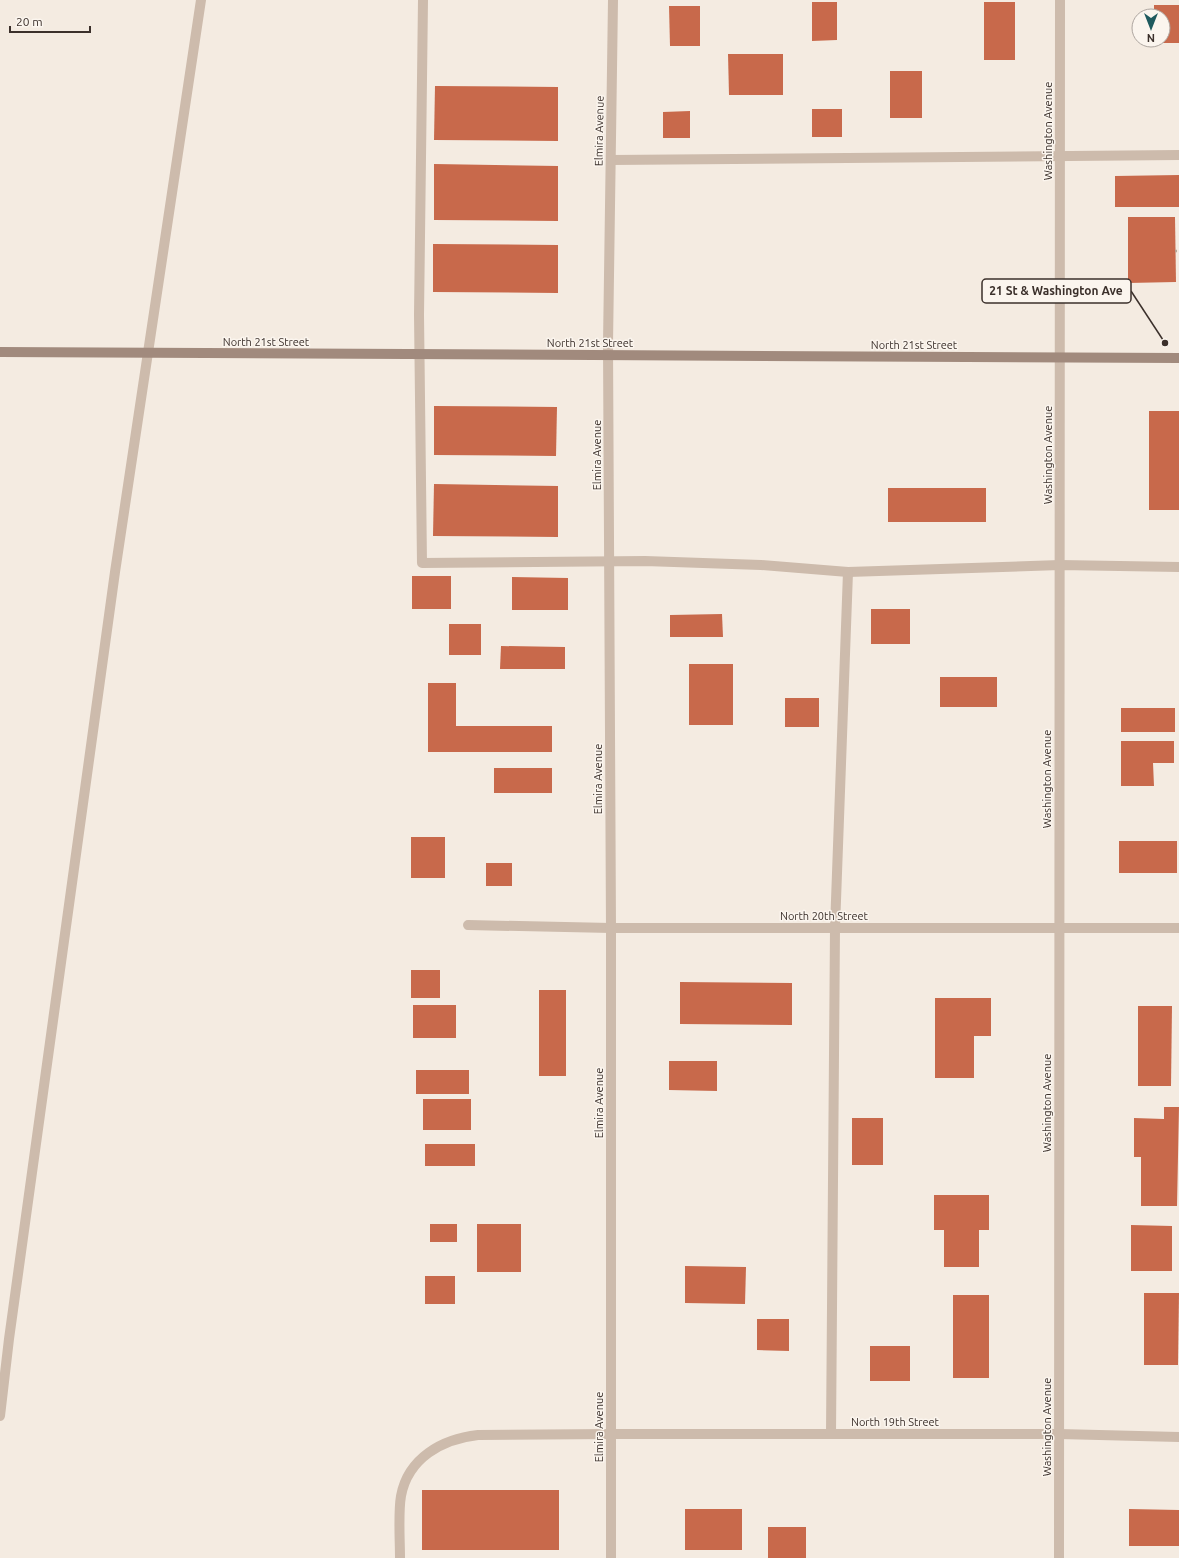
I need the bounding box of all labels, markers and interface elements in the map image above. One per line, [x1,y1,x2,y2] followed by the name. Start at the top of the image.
[10,8,90,34] scale bar
[1131,8,1171,48] north arrow
[16,15,43,28] text: 20 m
[1147,32,1155,44] text: N
[1042,82,1054,180] street label: Washington Avenue
[592,96,606,166] street label: Elmira Avenue
[982,279,1131,303] callout: 21 St & Washington Ave
[989,284,1123,297] text: 21 St & Washington Ave
[223,336,310,348] street label: North 21st Street
[547,337,634,349] street label: North 21st Street
[871,339,958,351] street label: North 21st Street
[1042,406,1054,504] street label: Washington Avenue
[591,420,603,490] street label: Elmira Avenue
[1041,730,1053,828] street label: Washington Avenue
[592,744,604,814] street label: Elmira Avenue
[780,910,869,922] street label: North 20th Street
[1041,1054,1053,1152] street label: Washington Avenue
[593,1068,605,1138] street label: Elmira Avenue
[1041,1378,1053,1476] street label: Washington Avenue
[593,1392,605,1462] street label: Elmira Avenue
[851,1416,940,1428] street label: North 19th Street

